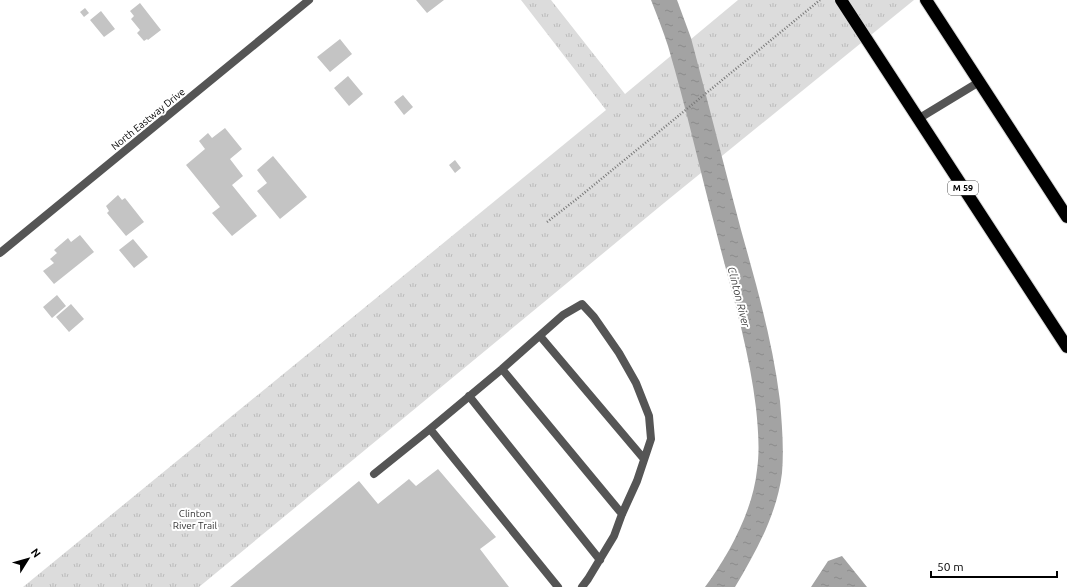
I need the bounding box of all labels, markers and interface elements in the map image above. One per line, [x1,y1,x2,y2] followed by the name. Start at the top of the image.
[109,86,187,152] street label: North Eastway Drive
[948,181,978,195] road number: M 59
[726,265,753,329] water label: Clinton River
[173,508,218,531] park label: Clinton River Trail
[8,539,48,579] north arrow
[29,546,43,560] text: N
[931,553,1057,579] scale bar
[937,560,964,573] text: 50 m

